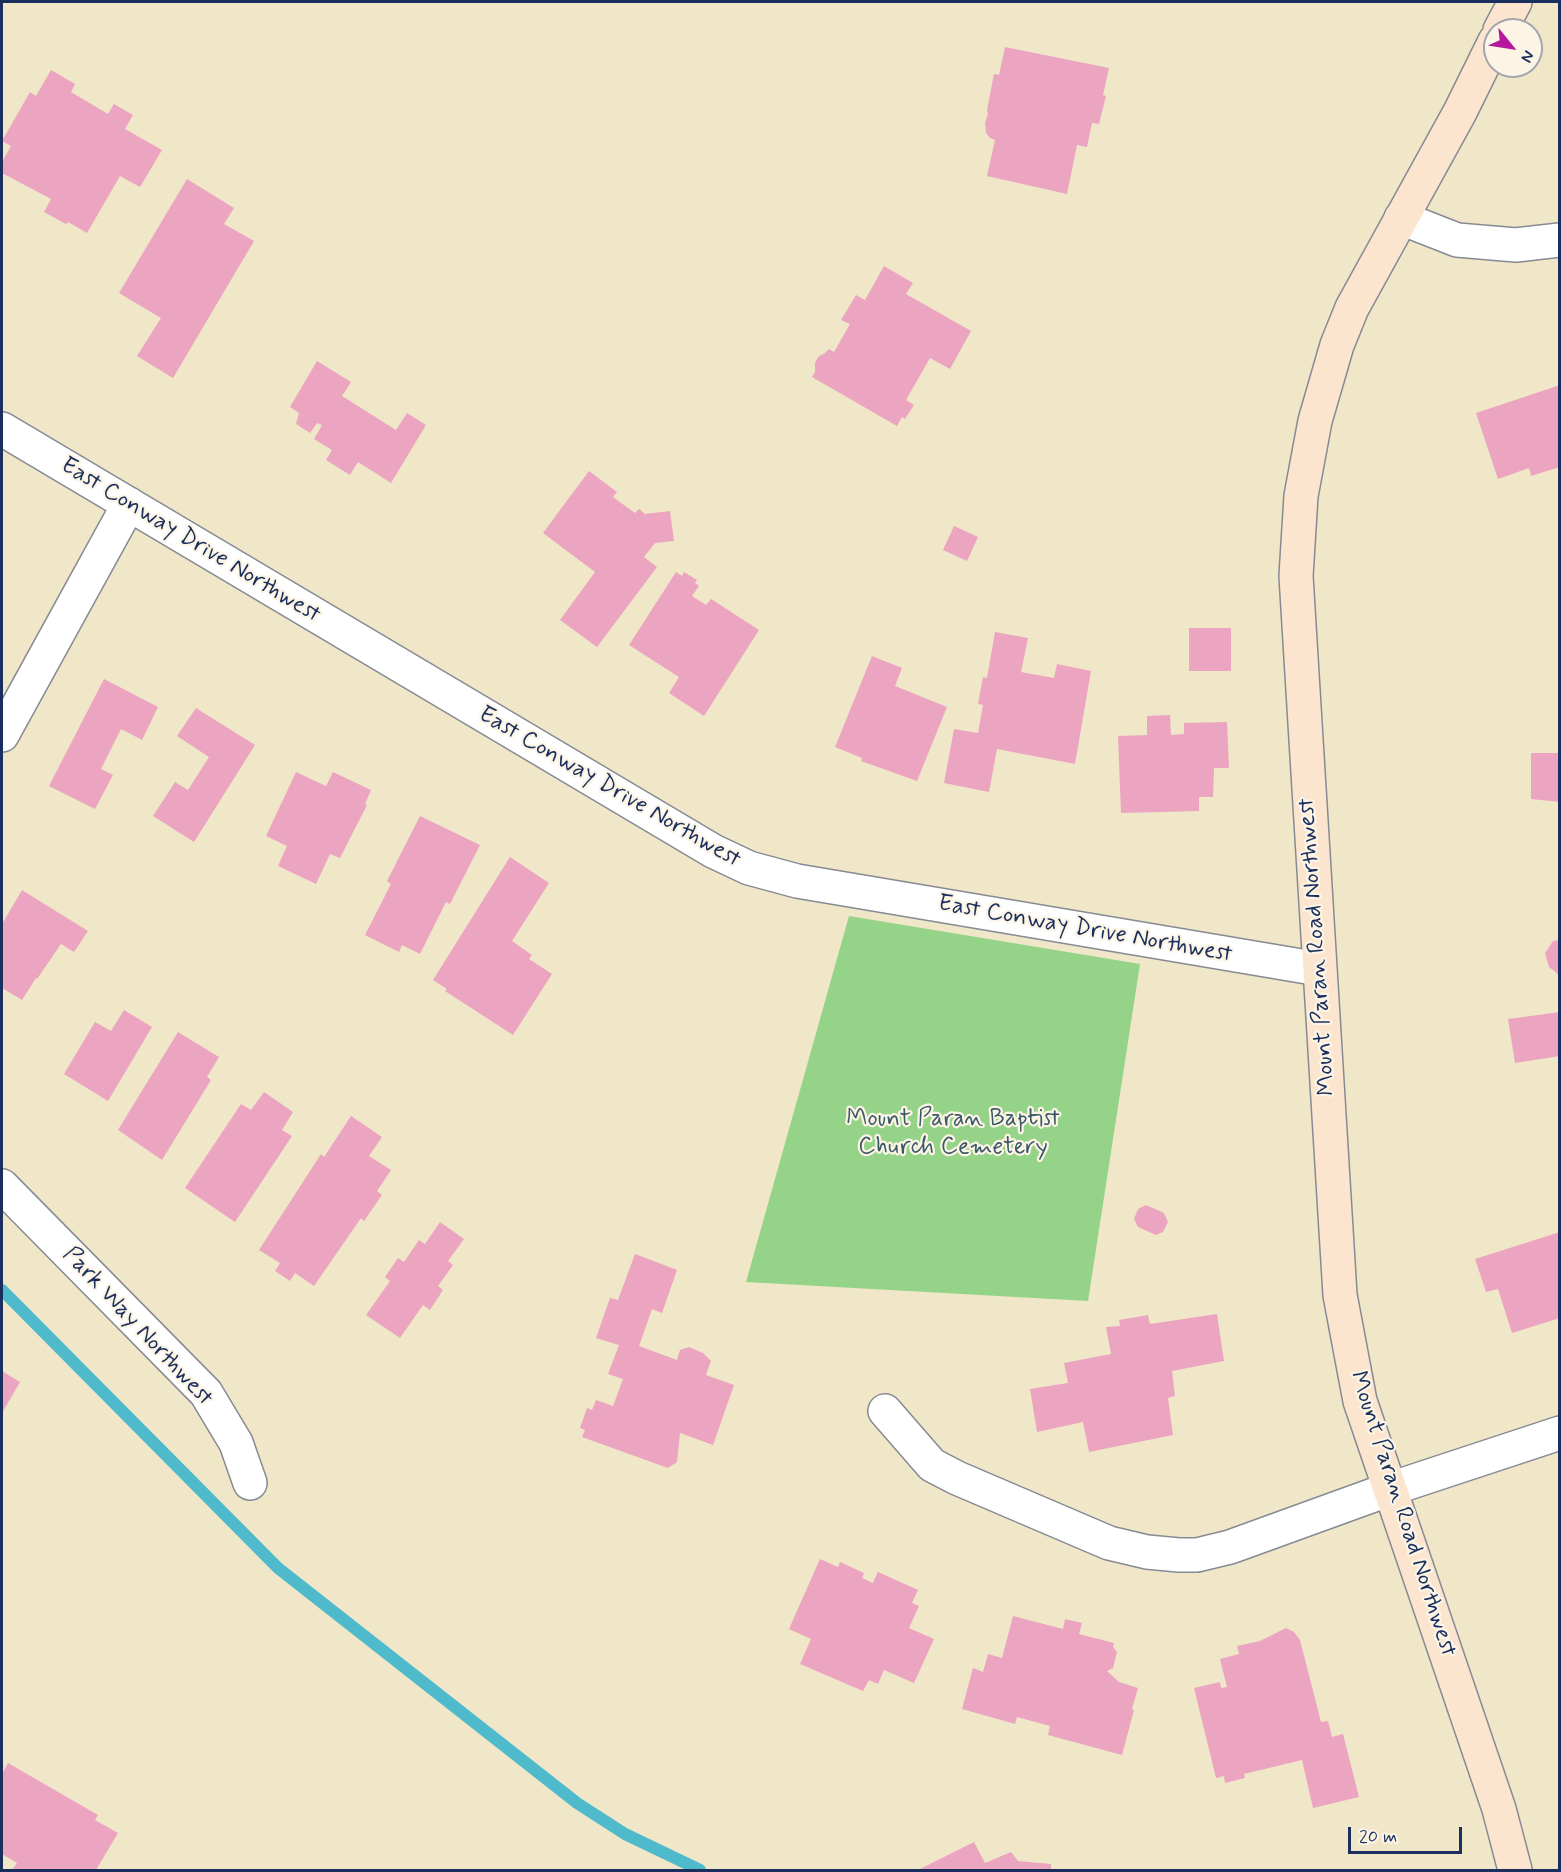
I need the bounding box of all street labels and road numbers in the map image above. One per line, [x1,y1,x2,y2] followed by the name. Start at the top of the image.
[55,452,325,630] street label: East Conway Drive Northwest
[473,701,745,875] street label: East Conway Drive Northwest
[1293,797,1343,1097] street label: Mount Paran Road Northwest
[936,890,1234,970] street label: East Conway Drive Northwest
[56,1241,218,1413] street label: Park Way Northwest
[1342,1368,1462,1660] street label: Mount Paran Road Northwest

